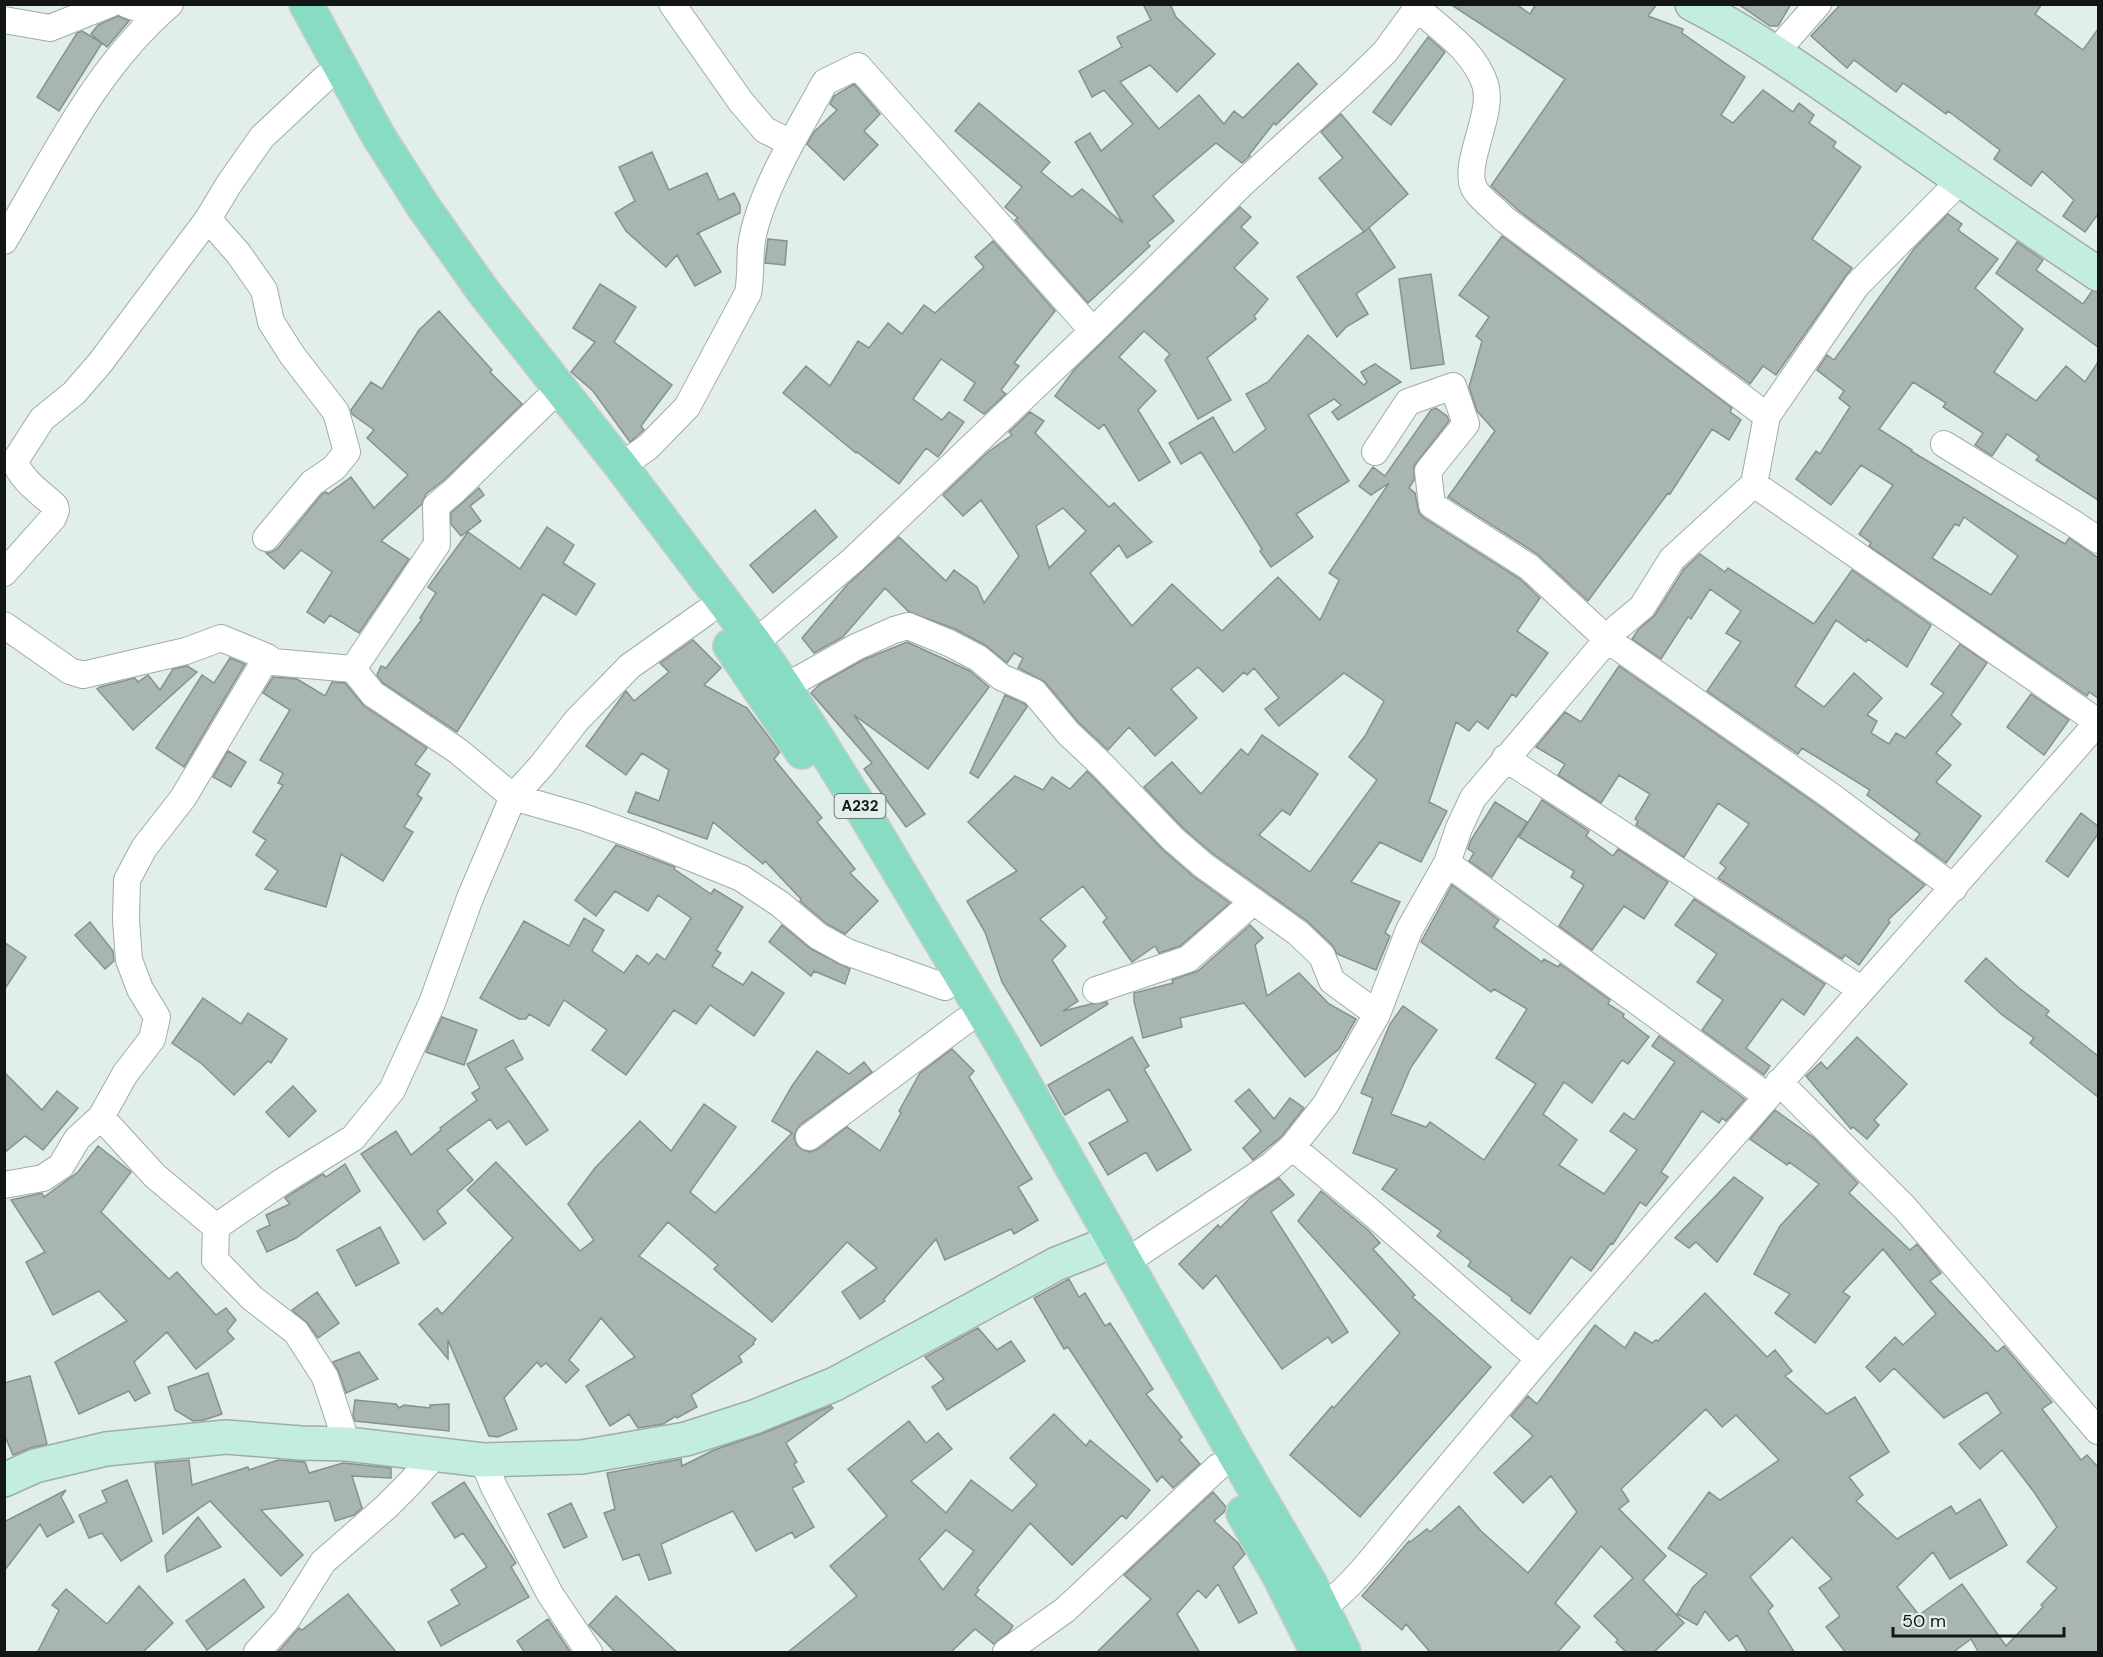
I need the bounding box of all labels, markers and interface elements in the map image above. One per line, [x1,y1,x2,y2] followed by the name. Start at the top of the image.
[834,794,886,818] road number: A232
[1893,1600,2064,1638] scale bar
[1902,1609,1946,1633] text: 50 m

